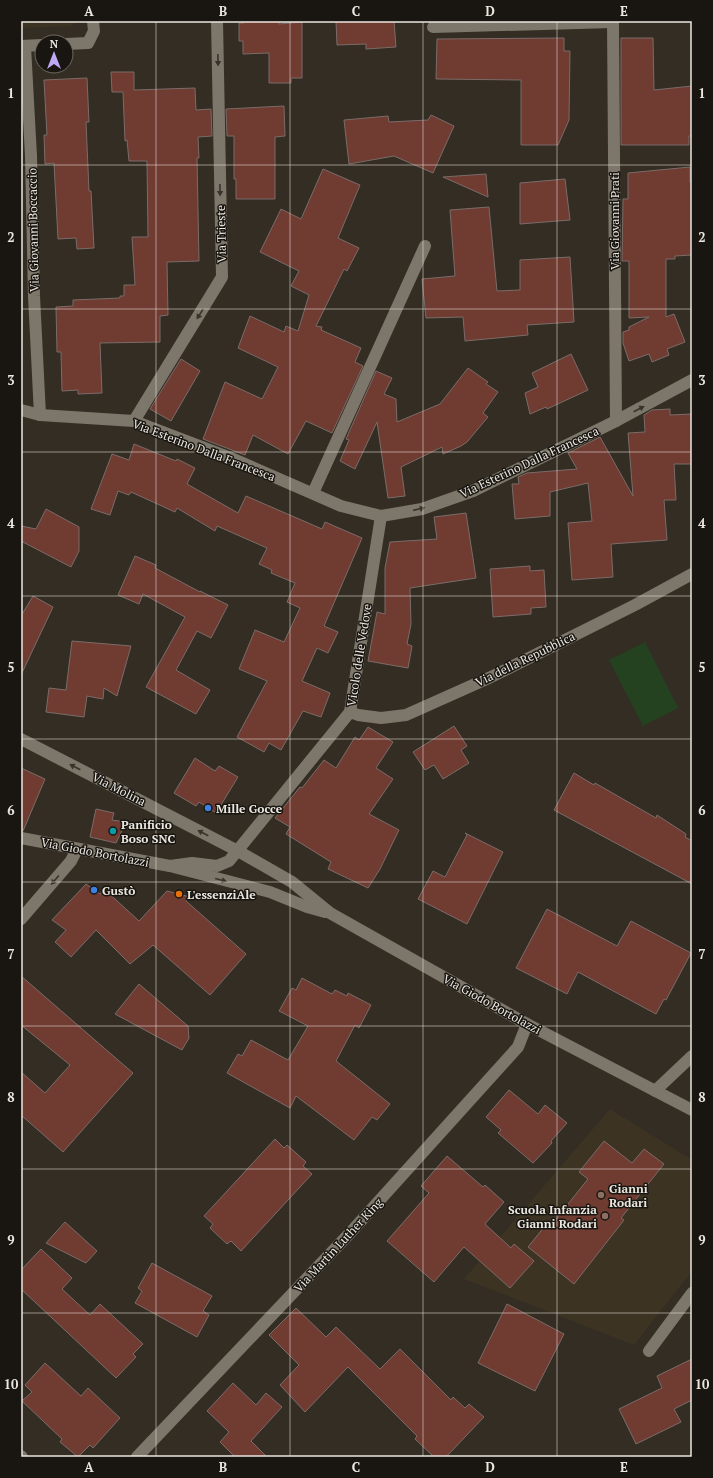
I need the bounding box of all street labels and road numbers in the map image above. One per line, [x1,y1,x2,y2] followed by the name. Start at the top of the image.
[24,167,42,292] street label: Via Giovanni Boccaccio
[607,172,622,270] street label: Via Giovanni Prati
[213,205,229,263] street label: Via Trieste
[130,416,278,484] street label: Via Esterino Dalla Francesca
[457,423,601,501] street label: Via Esterino Dalla Francesca
[343,603,375,707] street label: Vicolo delle Vedove
[473,628,577,690] street label: Via della Repubblica
[90,769,148,809] street label: Via Molina
[40,834,151,870] street label: Via Giodo Bortolazzi
[440,971,544,1037] street label: Via Giodo Bortolazzi
[290,1194,386,1295] street label: Via Martin Luther King

